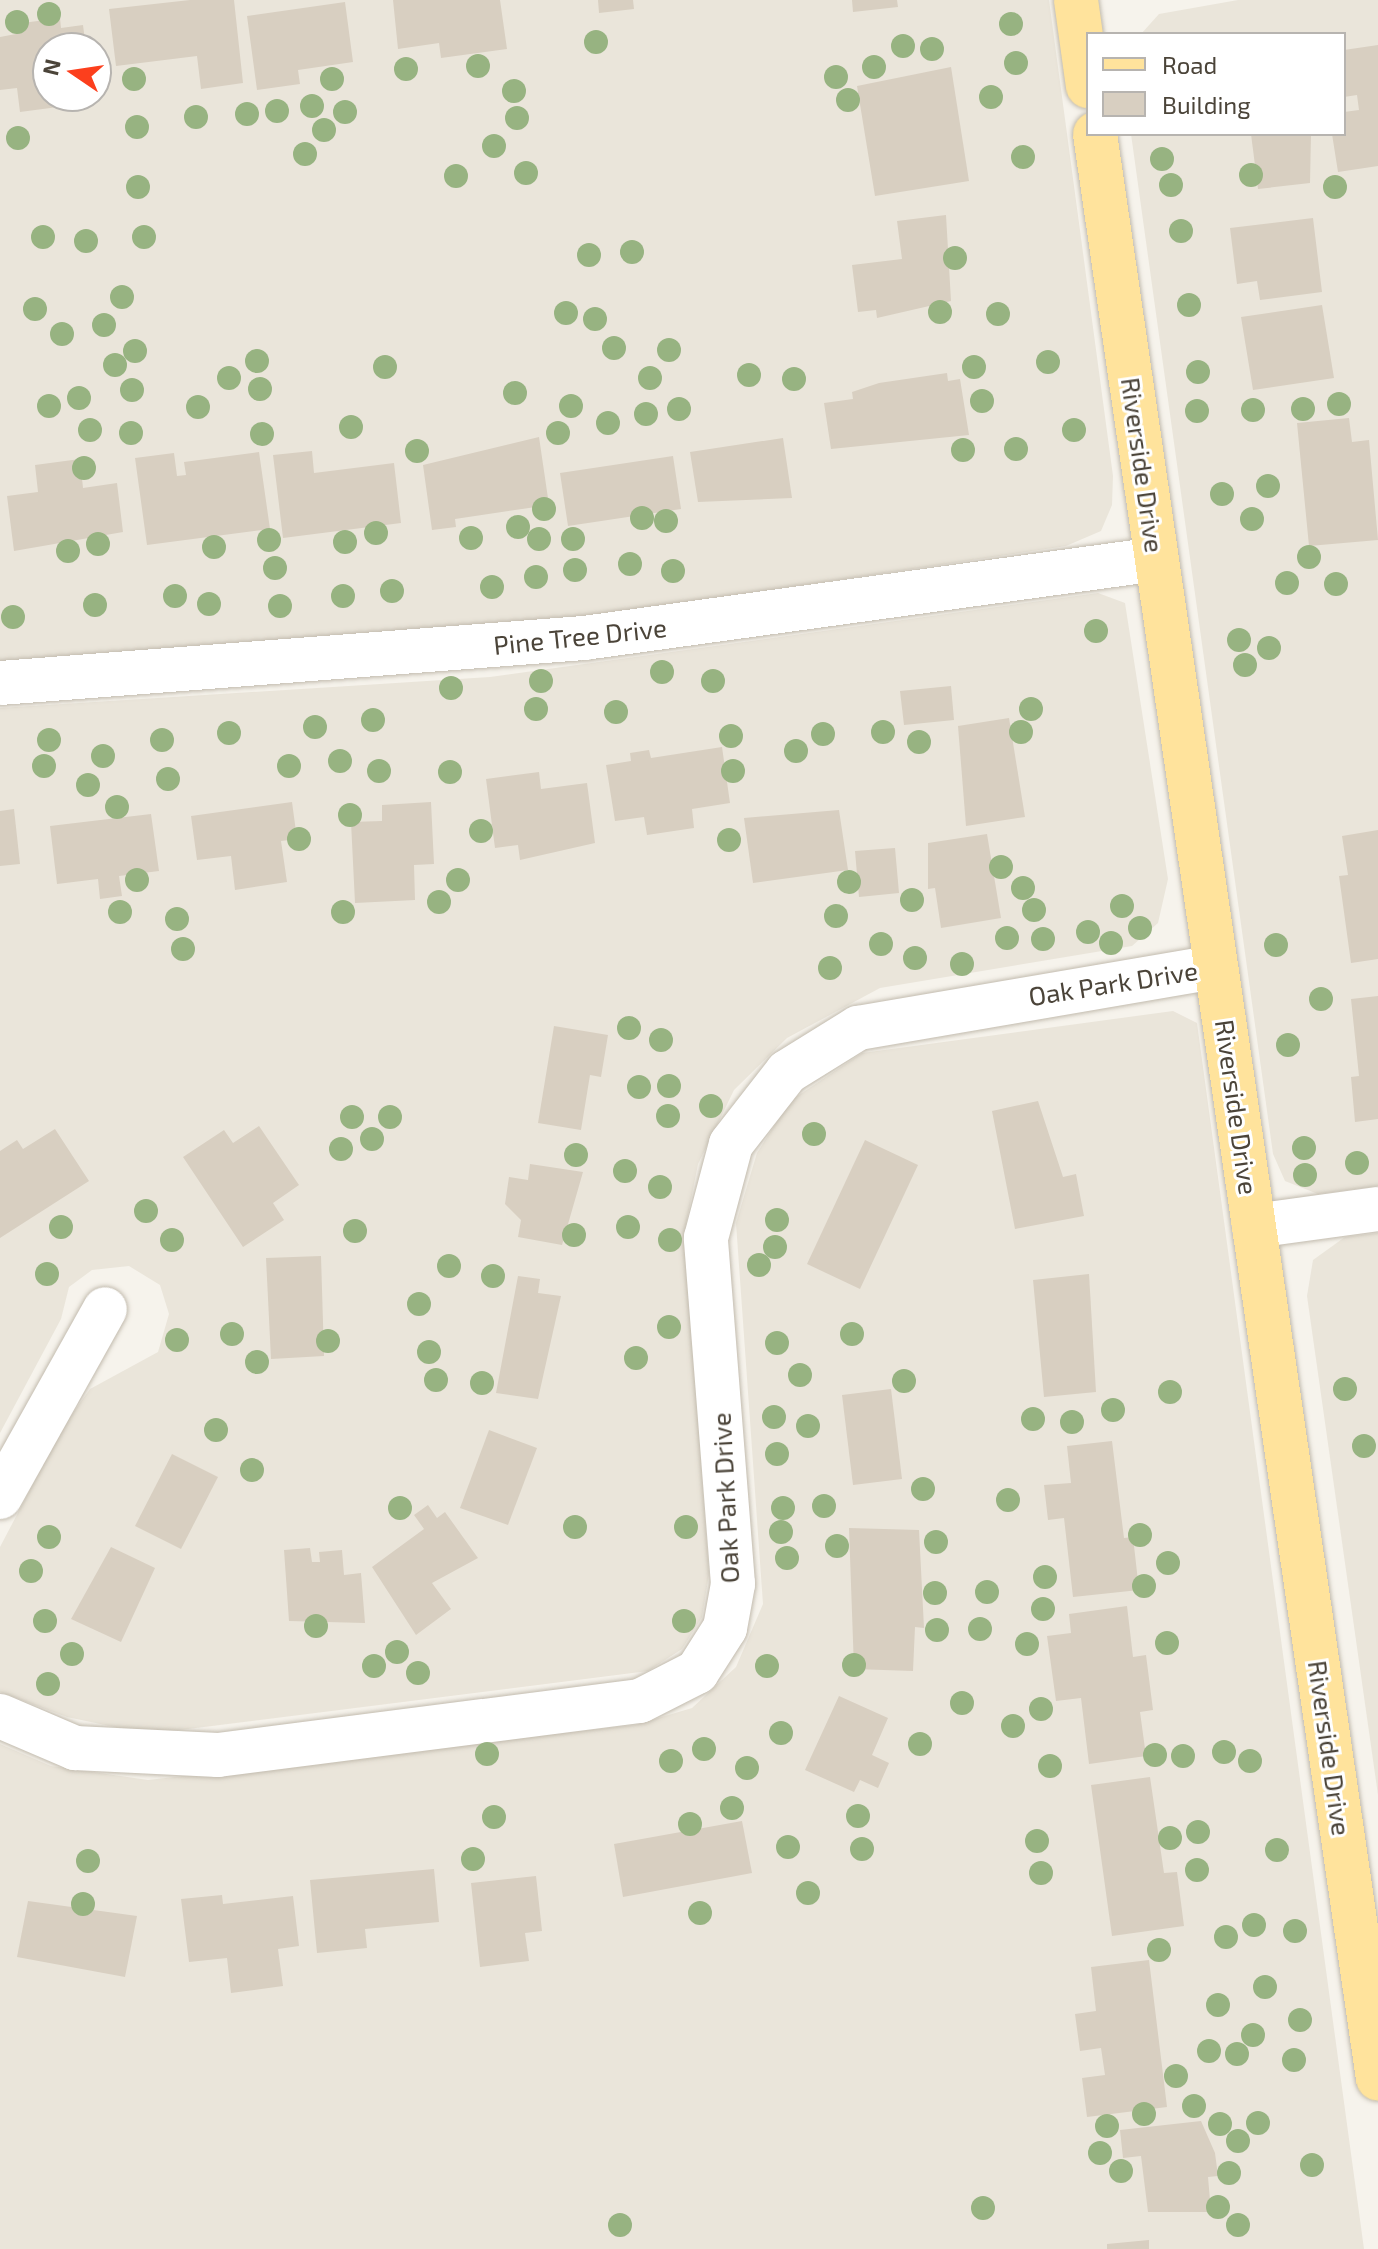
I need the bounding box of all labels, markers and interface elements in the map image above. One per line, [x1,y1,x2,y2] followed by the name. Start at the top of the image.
[32,32,112,112] north arrow
[1086,32,1346,136] legend
[1162,50,1217,79] text: Road
[36,56,65,78] text: N
[1162,90,1251,119] text: Building
[1115,375,1171,555] street label: Riverside Drive
[491,611,669,661] street label: Pine Tree Drive
[1026,954,1200,1012] street label: Oak Park Drive
[1209,1017,1265,1197] street label: Riverside Drive
[705,1412,745,1584] street label: Oak Park Drive
[1302,1658,1358,1838] street label: Riverside Drive

